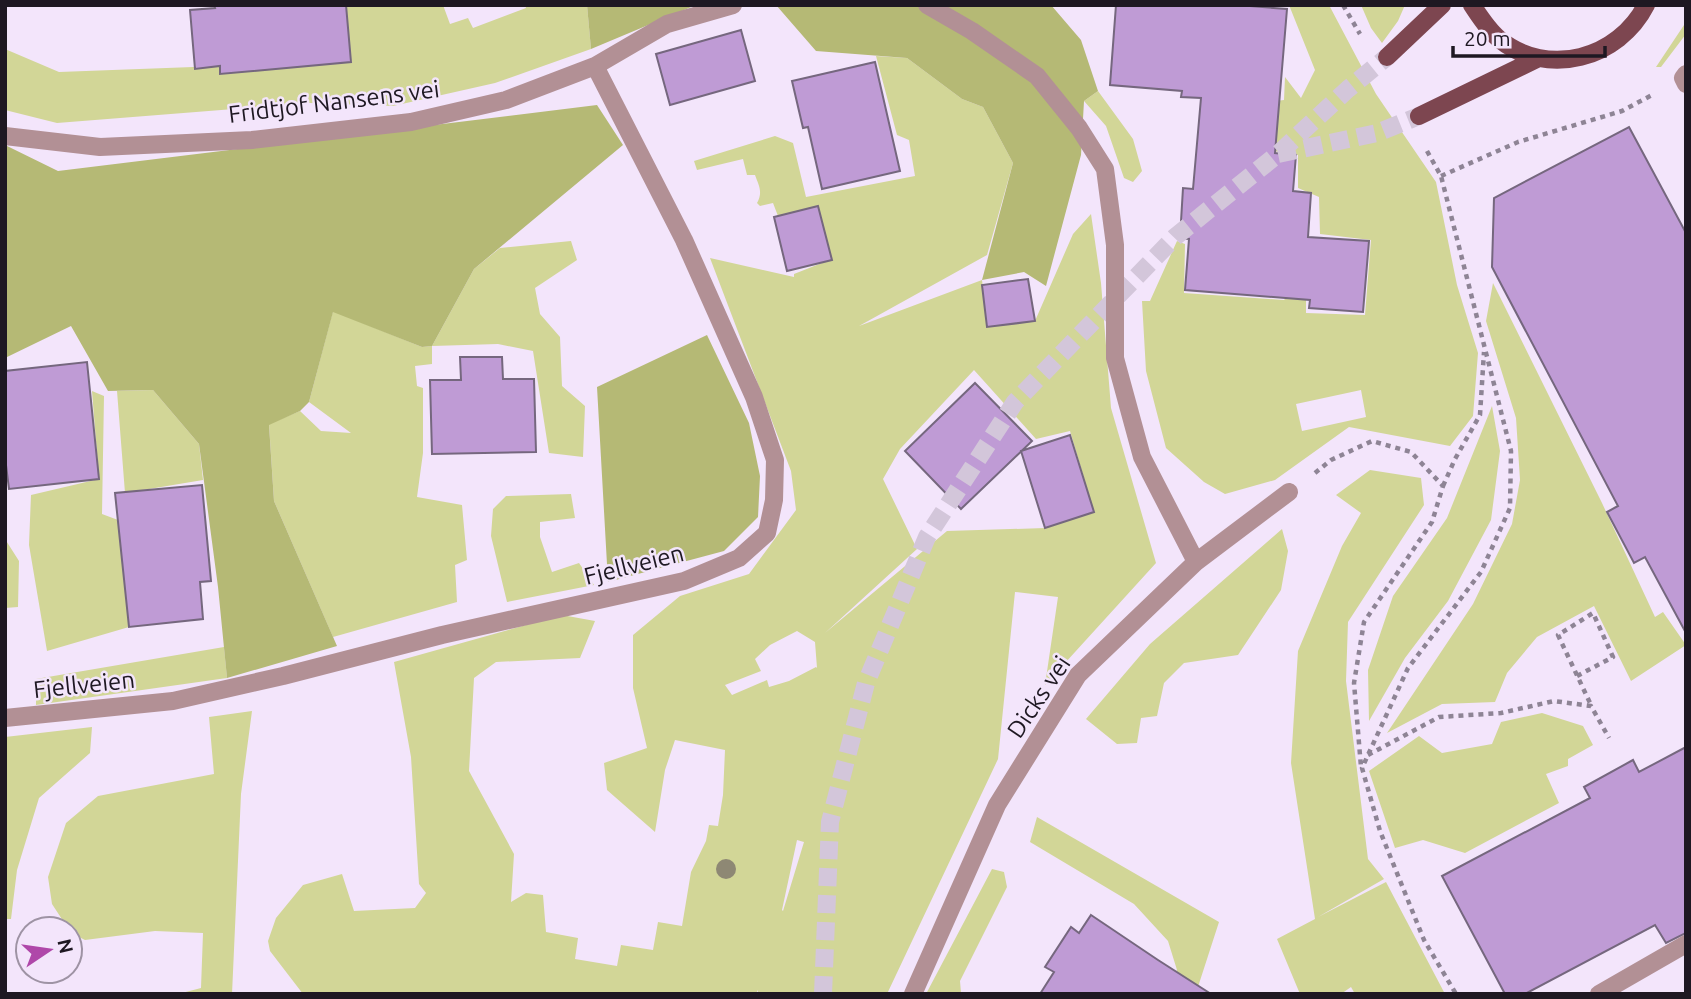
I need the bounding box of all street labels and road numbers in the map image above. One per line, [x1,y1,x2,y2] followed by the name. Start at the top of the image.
[227,75,441,128] street label: Fridtjof Nansens vei
[581,539,687,590] street label: Fjellveien
[1001,651,1076,743] street label: Dicks vei
[32,666,136,703] street label: Fjellveien

